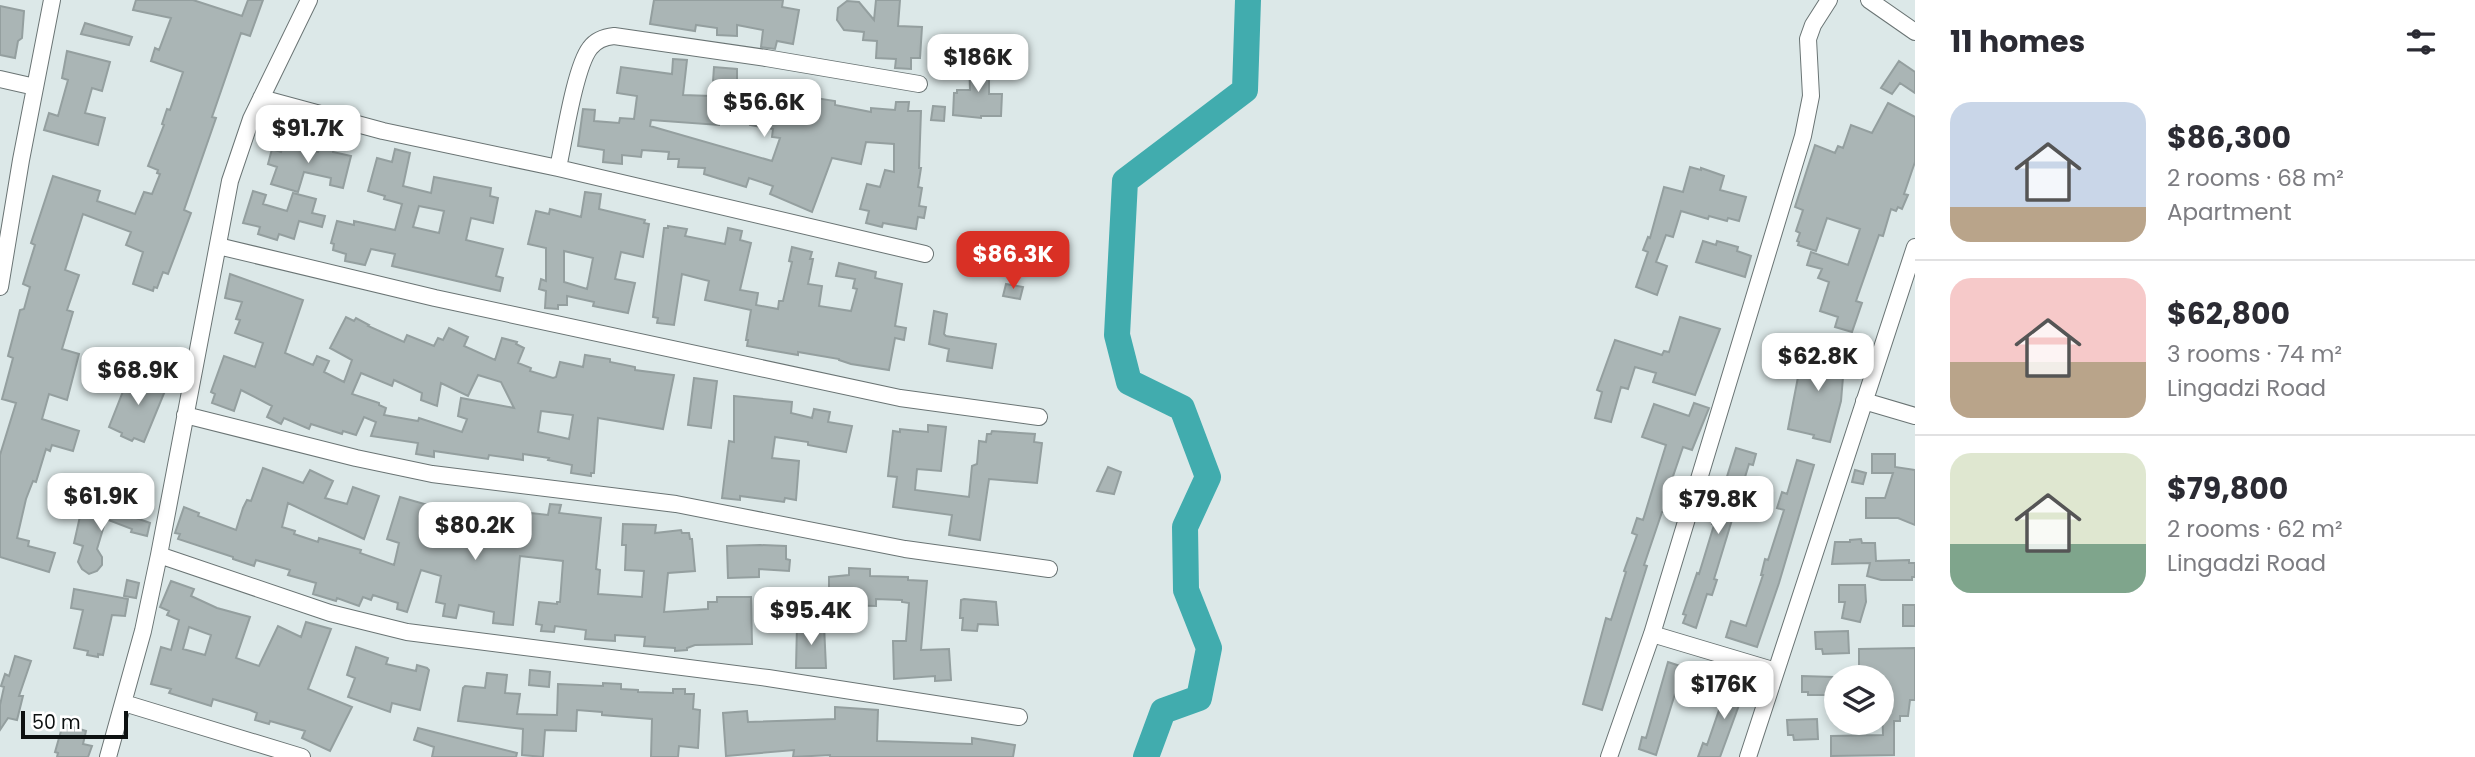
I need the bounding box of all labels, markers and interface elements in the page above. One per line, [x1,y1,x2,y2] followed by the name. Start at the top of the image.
[1950,20,2085,63] text: 11 homes
[2402,23,2440,61] icon: filters
[929,34,1027,94] pin: $186K
[943,41,1013,73] text: $186K
[707,80,821,139] pin: $56.6K
[723,86,805,118] text: $56.6K
[251,106,365,165] pin: $91.7K
[272,112,344,144] text: $91.7K
[2167,116,2291,159] text: $86,300
[2006,130,2090,214] icon: home
[2167,162,2344,194] text: 2 rooms · 68 m²
[2167,196,2292,228] text: Apartment
[956,232,1070,291] pin: $86.3K
[972,238,1054,270] text: $86.3K
[2167,292,2290,335] text: $62,800
[2006,306,2090,390] icon: home
[1761,334,1875,393] pin: $62.8K
[2167,338,2342,370] text: 3 rooms · 74 m²
[1778,340,1858,372] text: $62.8K
[81,348,195,407] pin: $68.9K
[97,354,179,386] text: $68.9K
[2167,372,2326,404] text: Lingadzi Road
[2167,467,2288,510] text: $79,800
[44,474,158,533] pin: $61.9K
[1661,476,1775,536] pin: $79.8K
[63,480,139,512] text: $61.9K
[2006,481,2090,565] icon: home
[1678,483,1758,515] text: $79.8K
[418,503,532,562] pin: $80.2K
[435,509,515,541] text: $80.2K
[2167,513,2343,545] text: 2 rooms · 62 m²
[2167,547,2326,579] text: Lingadzi Road
[754,588,868,647] pin: $95.4K
[770,594,852,626] text: $95.4K
[1675,662,1773,721] pin: $176K
[1824,665,1894,735] map controls
[1824,665,1894,735] button: layers
[1691,668,1757,700] text: $176K
[21,708,128,740] scale bar
[32,709,81,736] text: 50 m

